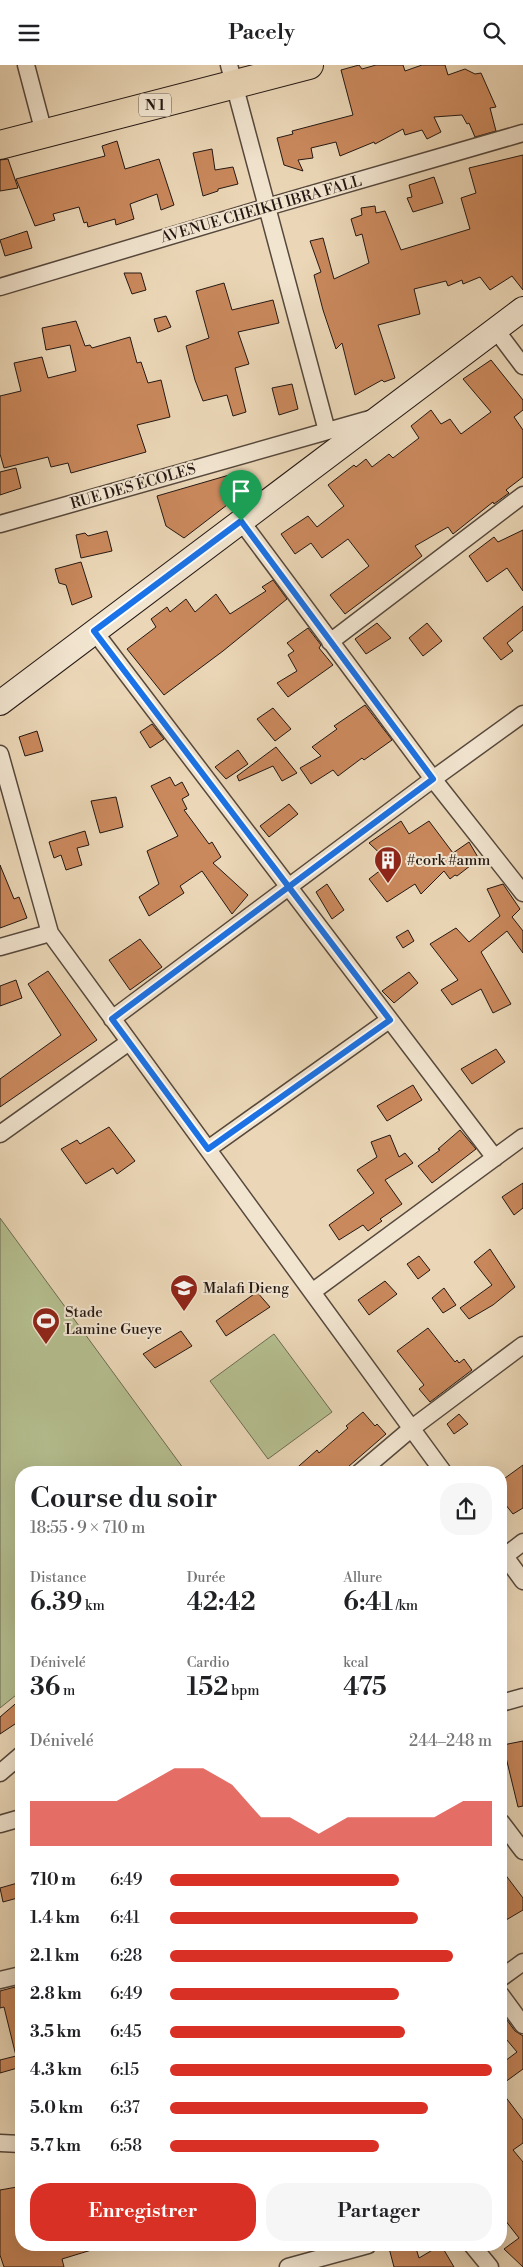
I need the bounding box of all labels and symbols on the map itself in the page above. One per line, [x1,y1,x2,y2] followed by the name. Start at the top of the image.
[139,93,171,117] road number: N 1
[157,172,364,248] street label: AVENUE CHEIKH IBRA FALL
[68,459,198,513] street label: RUE DES ÉCOLES
[220,470,262,521] pin
[373,845,403,884] building icon: #cork #amm
[407,851,490,870] place label: #cork #amm
[169,1273,199,1312] school or university icon: Malafi Dieng
[203,1279,289,1298] place label: Malafi Dieng
[65,1303,162,1339] place label: Stade Lamine Gueye
[31,1306,61,1345] sports icon: Stade Lamine Gueye

